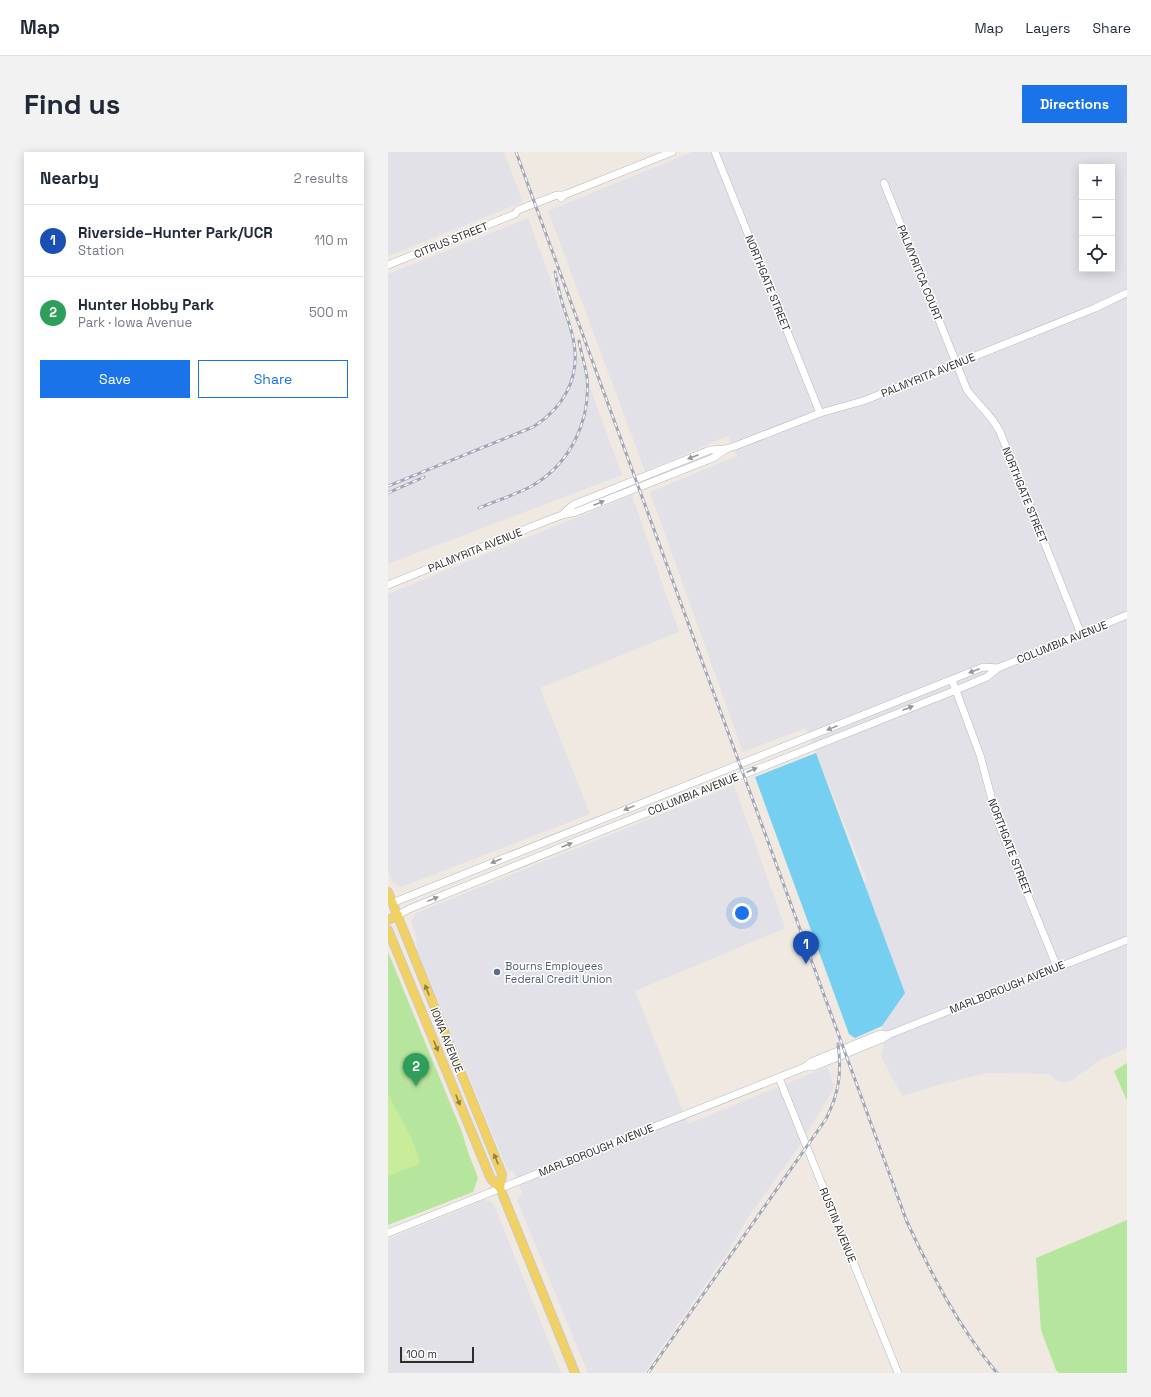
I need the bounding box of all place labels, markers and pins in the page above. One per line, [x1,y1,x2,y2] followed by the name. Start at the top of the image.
[793,931,819,964] pin: 1
[505,959,612,986] place label: Bourns Employees Federal Credit Union
[492,967,502,977] marker: Bourns Employees Federal Credit Union
[403,1053,429,1086] pin: 2

